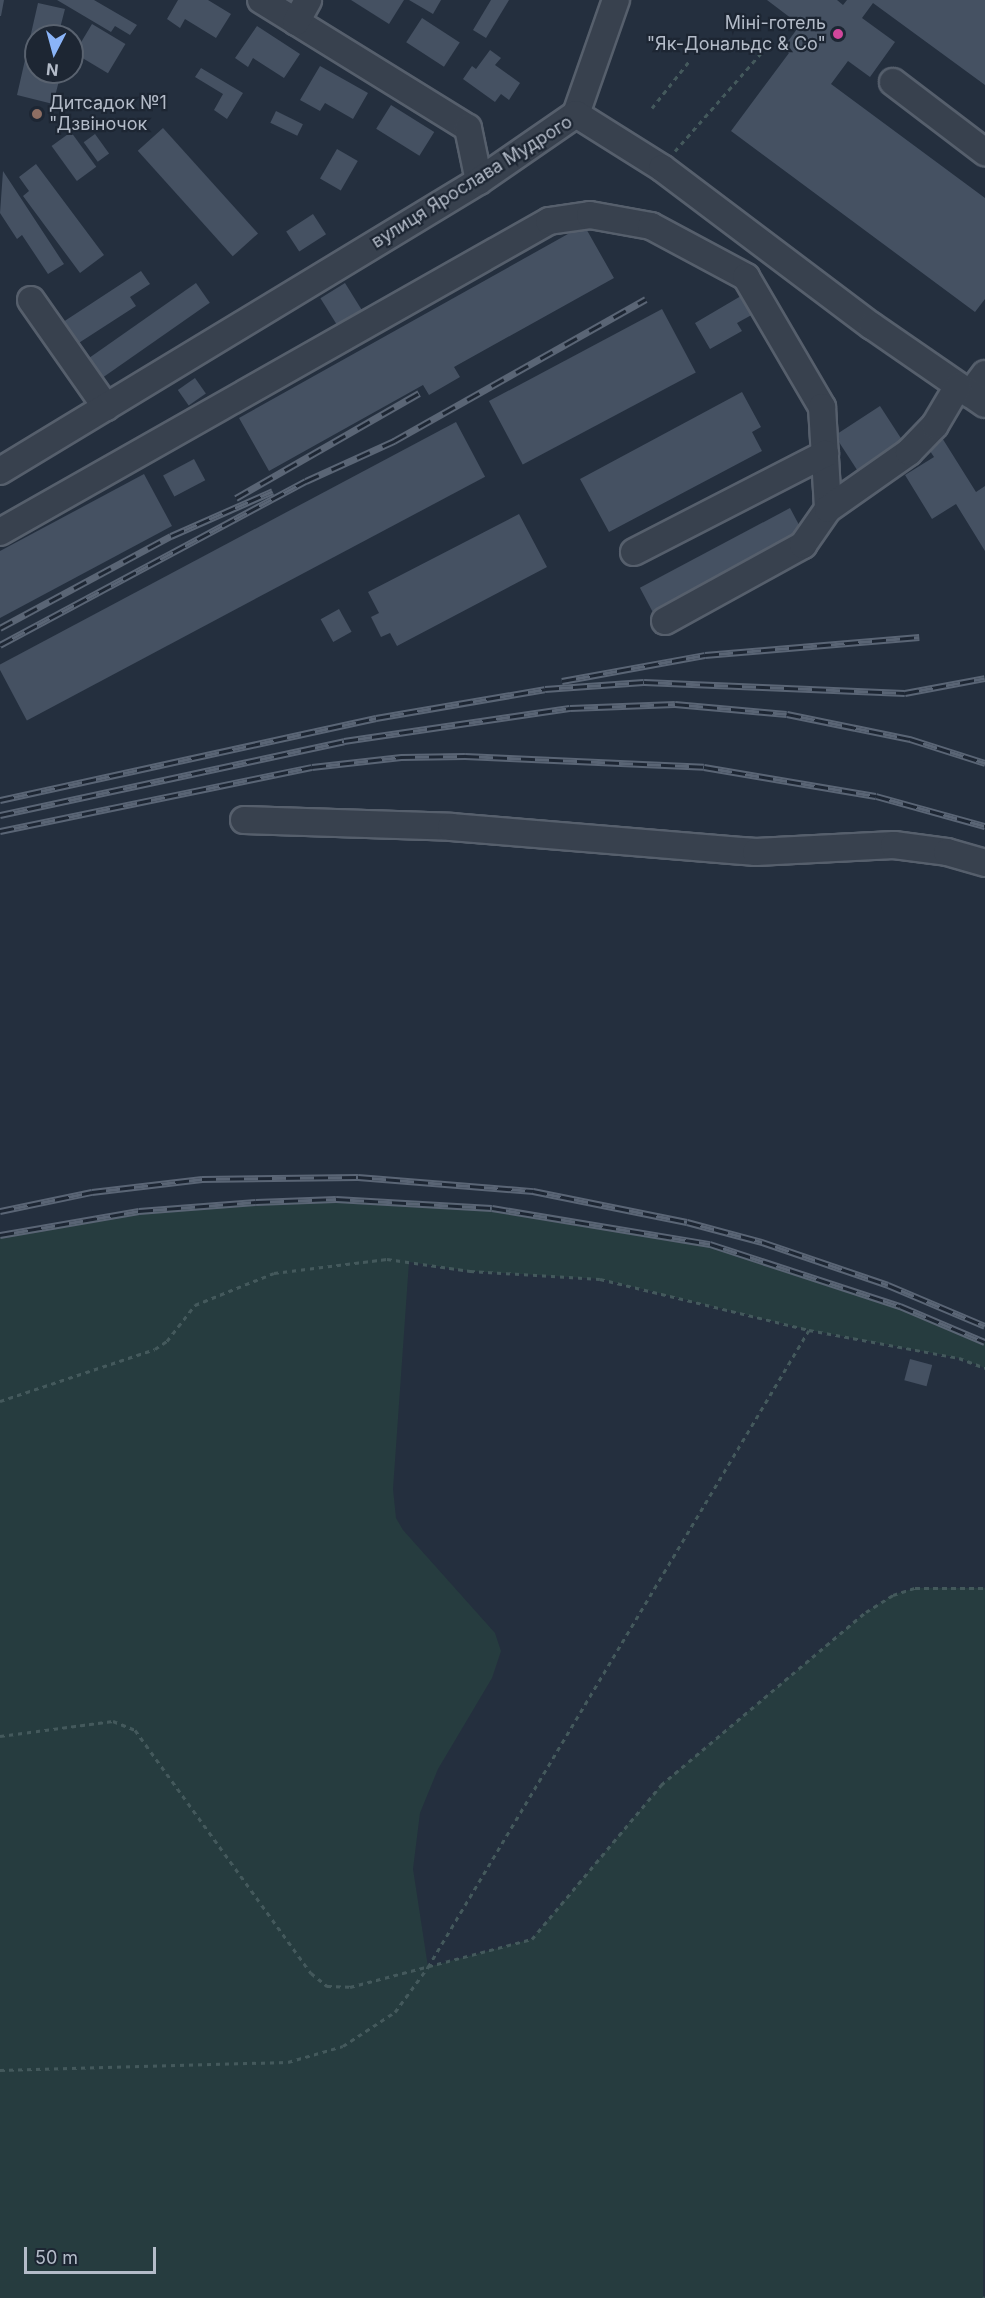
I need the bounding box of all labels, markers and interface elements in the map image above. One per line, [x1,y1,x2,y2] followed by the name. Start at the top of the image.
[647,13,826,56] place label: Міні-готель "Як-Дональдс & Co"
[24,24,84,84] north arrow
[831,27,845,41] marker: Міні-готель "Як-Дональдс & Co"
[45,59,59,80] text: N
[49,93,167,136] place label: Дитсадок №1 "Дзвіночок
[30,107,44,121] marker: Дитсадок №1 "Дзвіночок
[368,111,576,253] street label: вулиця Ярослава Мудрого
[27,2235,159,2273] scale bar
[35,2247,78,2268] text: 50 m

